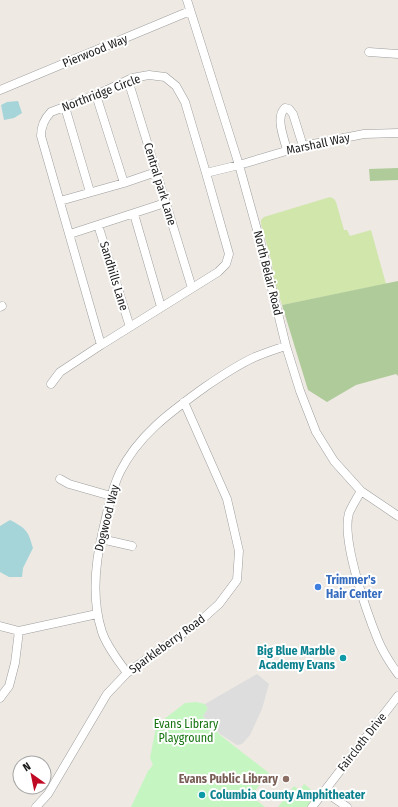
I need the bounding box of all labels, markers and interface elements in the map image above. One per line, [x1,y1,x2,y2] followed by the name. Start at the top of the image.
[60,31,130,70] street label: Pierwood Way
[60,72,142,114] street label: Northridge Circle
[285,130,352,158] street label: Marshall Way
[141,141,179,227] street label: Central park Lane
[251,229,285,317] street label: North Belair Road
[97,240,131,312] street label: Sandhills Lane
[92,483,122,553] street label: Dogwood Way
[326,573,383,601] place label: Trimmer's Hair Center
[313,582,323,592] marker: Trimmer's Hair Center
[126,612,208,676] street label: Sparkleberry Road
[257,644,336,672] place label: Big Blue Marble Academy Evans
[338,653,348,663] marker: Big Blue Marble Academy Evans
[335,710,389,774] street label: Faircloth Drive
[154,717,219,745] park label: Evans Library Playground
[12,755,52,795] north arrow
[21,760,33,774] text: N
[179,772,278,786] place label: Evans Public Library
[281,774,291,784] marker: Evans Public Library
[210,788,366,802] place label: Columbia County Amphitheater
[197,790,207,800] marker: Columbia County Amphitheater

